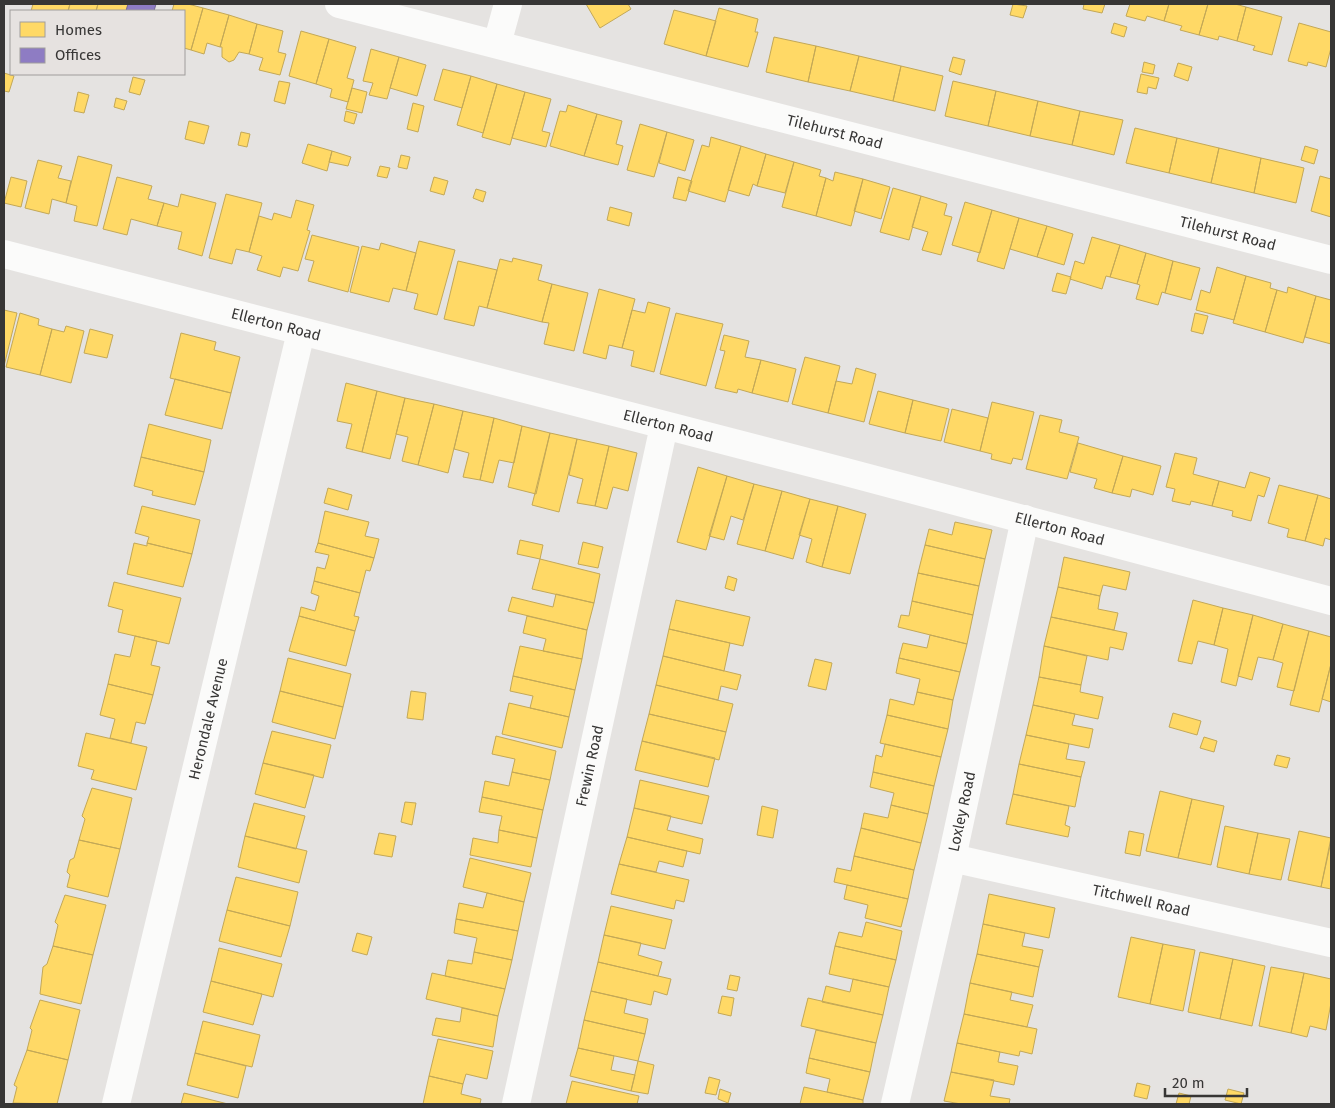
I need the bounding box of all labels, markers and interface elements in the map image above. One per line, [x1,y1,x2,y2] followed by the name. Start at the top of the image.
[10,10,185,75] legend
[55,21,102,39] text: Homes
[55,46,101,64] text: Offices
[785,111,885,153] street label: Tilehurst Road
[1178,212,1278,254] street label: Tilehurst Road
[229,304,323,345] street label: Ellerton Road
[621,406,715,446] street label: Ellerton Road
[1013,508,1107,549] street label: Ellerton Road
[185,656,232,782] street label: Herondale Avenue
[572,724,607,808] street label: Frewin Road
[945,770,979,853] street label: Loxley Road
[1091,881,1192,920] street label: Titchwell Road
[1165,1066,1248,1098] scale bar
[1172,1074,1205,1092] text: 20 m

